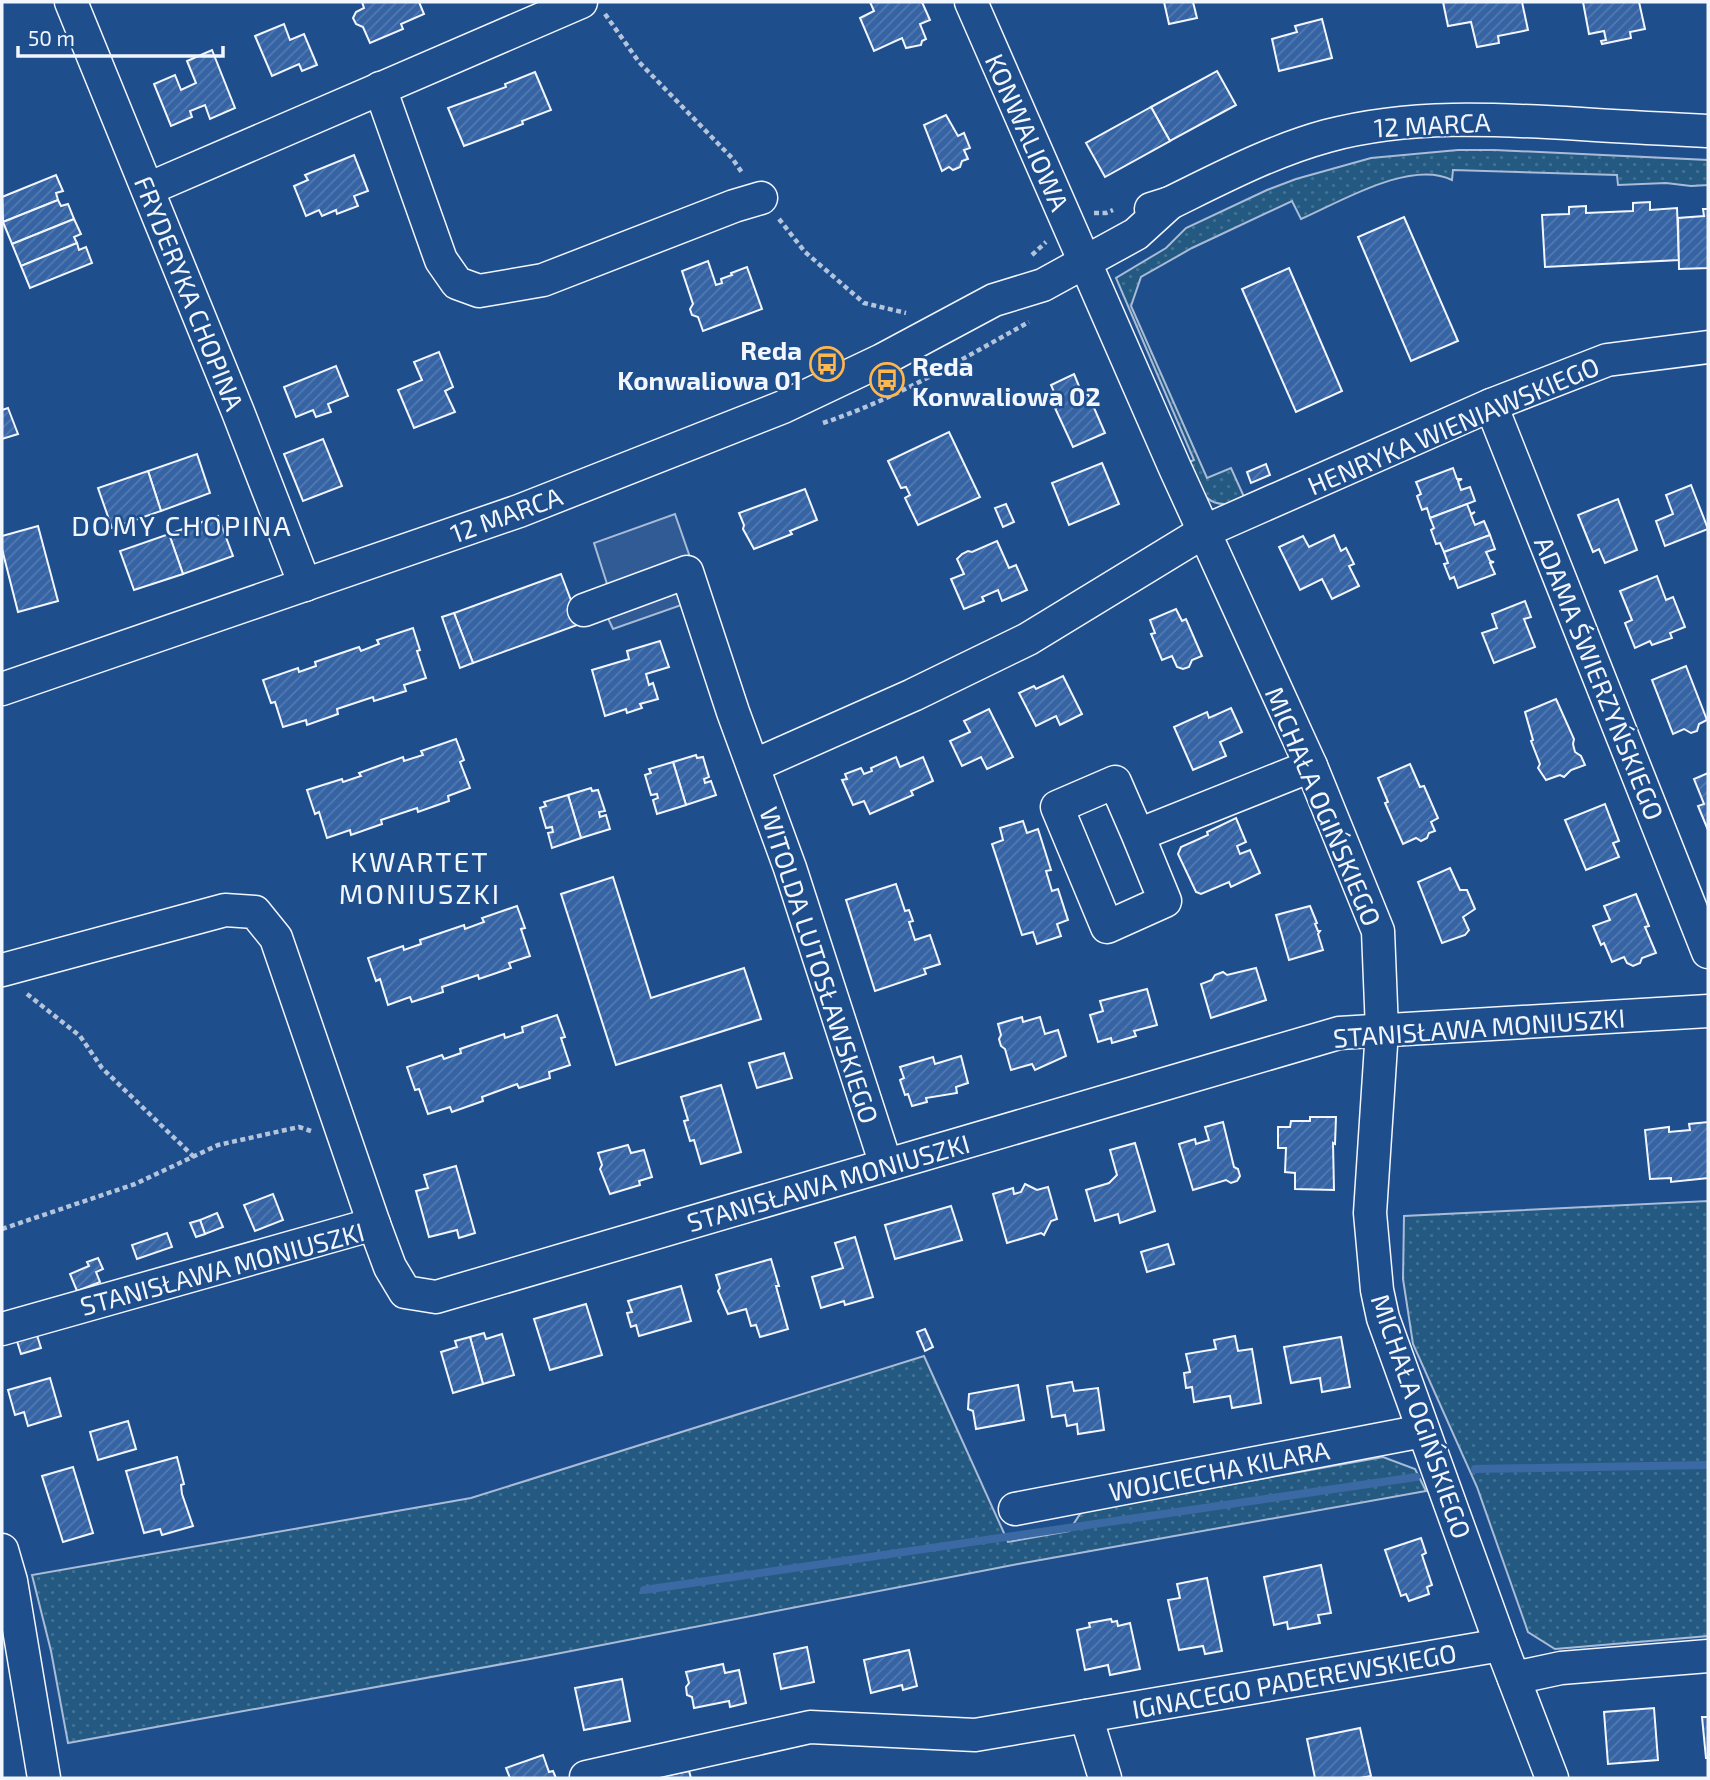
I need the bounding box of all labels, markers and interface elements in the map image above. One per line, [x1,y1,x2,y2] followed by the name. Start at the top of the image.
[18,14,222,58] scale bar
[28,25,75,50] text: 50 m
[980,49,1076,215] street label: KONWALIOWA
[1373,105,1491,143] street label: 12 MARCA
[129,171,251,415] street label: FRYDERYKA CHOPINA
[617,334,802,395] place label: Reda Konwaliowa 01
[808,345,846,383] bus stop icon: Reda Konwaliowa 01
[1303,349,1603,501] street label: HENRYKA WIENIAWSKIEGO
[912,350,1101,411] place label: Reda Konwaliowa 02
[868,361,906,399] bus stop icon: Reda Konwaliowa 02
[446,479,566,549] street label: 12 MARCA
[71,508,293,542] district label: DOMY CHOPINA
[1529,532,1671,824] street label: ADAMA ŚWIERZYŃSKIEGO
[1260,682,1388,930] street label: MICHAŁA OGIŃSKIEGO
[754,803,886,1127] street label: WITOLDA LUTOSŁAWSKIEGO
[339,844,501,910] district label: KWARTET MONIUSZKI
[1332,1001,1626,1053] street label: STANISŁAWA MONIUSZKI
[683,1127,973,1237] street label: STANISŁAWA MONIUSZKI
[77,1215,367,1321] street label: STANISŁAWA MONIUSZKI
[1366,1290,1478,1542] street label: MICHAŁA OGIŃSKIEGO
[1106,1433,1332,1507] street label: WOJCIECHA KILARA
[1129,1636,1459,1724] street label: IGNACEGO PADEREWSKIEGO

